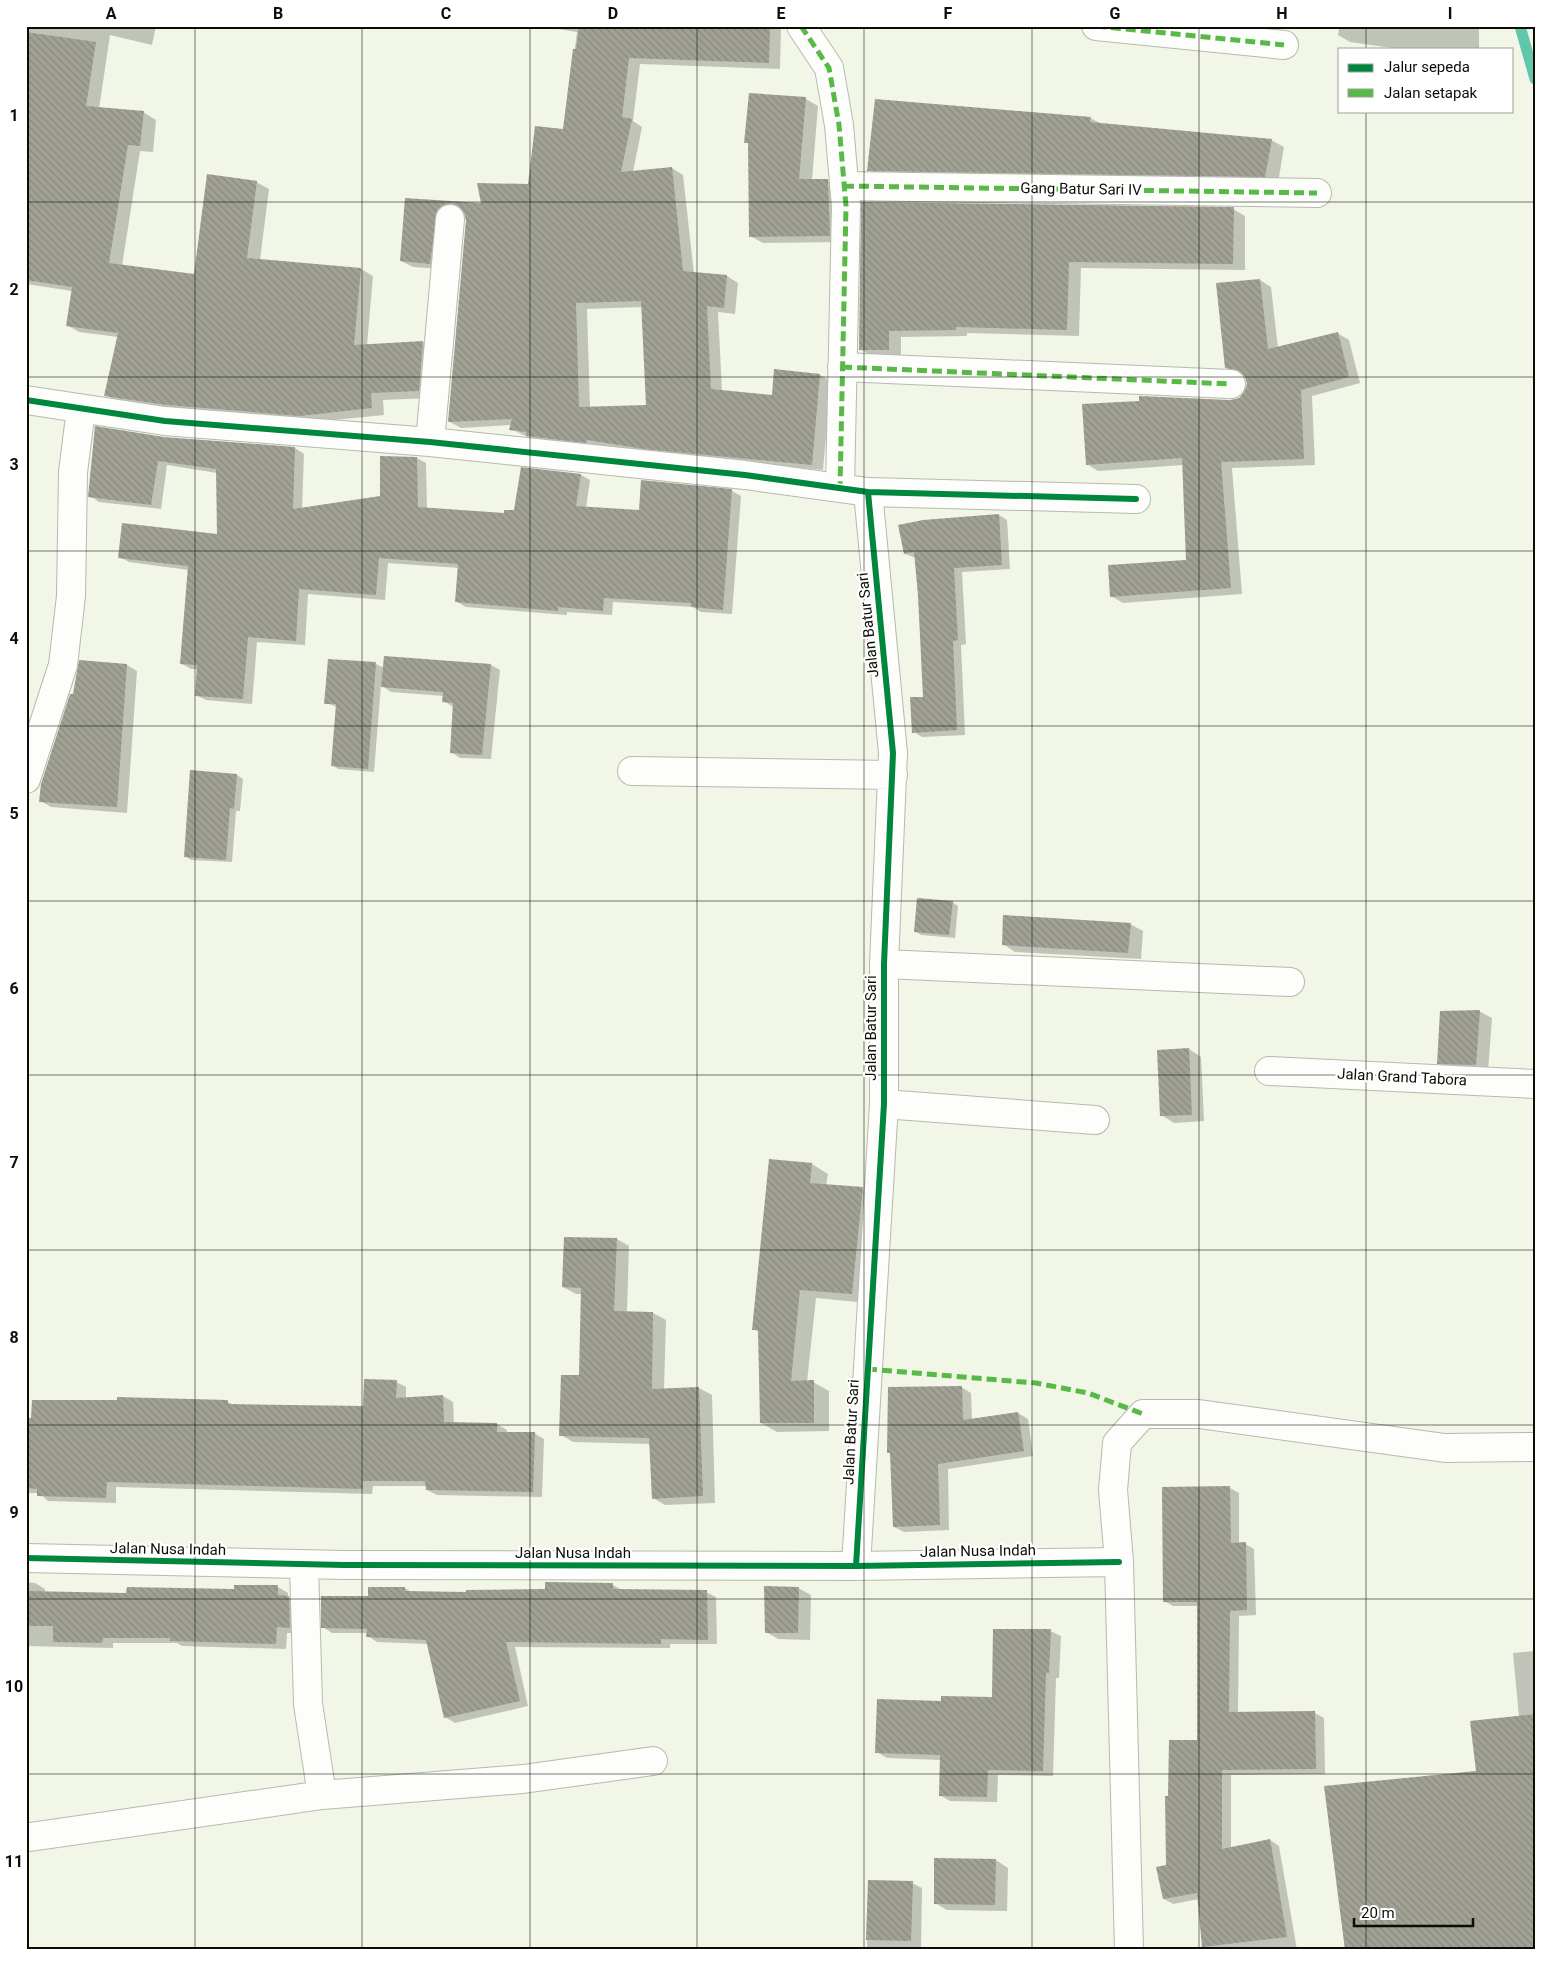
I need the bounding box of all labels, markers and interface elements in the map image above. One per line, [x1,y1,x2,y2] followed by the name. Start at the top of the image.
[106,4,117,23] text: A
[273,4,283,23] text: B
[441,4,451,23] text: C
[608,4,618,23] text: D
[777,4,786,23] text: E
[944,4,953,23] text: F
[1110,4,1121,23] text: G
[1276,4,1288,23] text: H
[1448,4,1452,23] text: I
[1338,48,1514,112] legend
[1384,58,1470,76] text: Jalur sepeda
[1384,84,1478,102] text: Jalan setapak
[9,106,19,125] text: 1
[1020,179,1142,199] street label: Gang Batur Sari IV
[9,280,19,299] text: 2
[9,455,19,474] text: 3
[854,572,882,678] street label: Jalan Batur Sari
[9,629,19,648] text: 4
[9,804,19,823] text: 5
[862,975,880,1081] street label: Jalan Batur Sari
[9,979,19,998] text: 6
[1337,1065,1467,1089] street label: Jalan Grand Tabora
[9,1153,19,1172] text: 7
[9,1328,19,1347] text: 8
[839,1379,863,1485] street label: Jalan Batur Sari
[9,1503,19,1522] text: 9
[110,1539,226,1559] street label: Jalan Nusa Indah
[920,1541,1036,1561] street label: Jalan Nusa Indah
[515,1544,631,1562] street label: Jalan Nusa Indah
[5,1677,23,1696] text: 10
[5,1852,23,1871] text: 11
[1354,1896,1472,1928] scale bar
[1361,1904,1395,1922] text: 20 m

